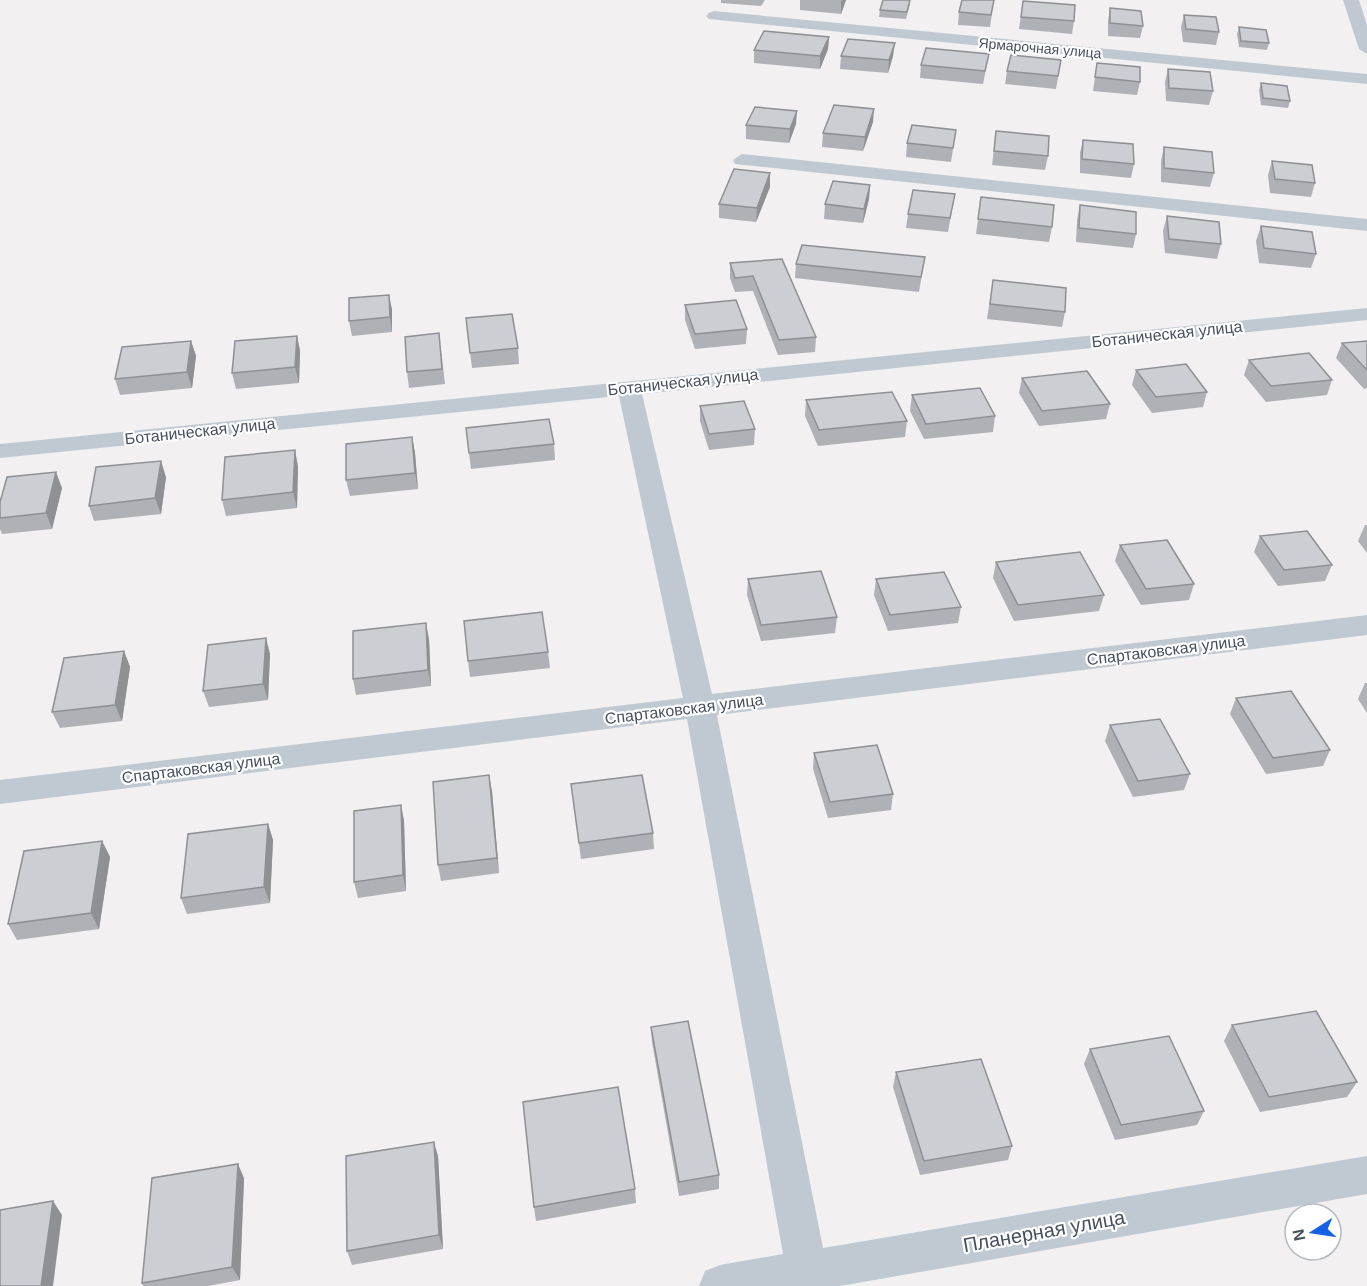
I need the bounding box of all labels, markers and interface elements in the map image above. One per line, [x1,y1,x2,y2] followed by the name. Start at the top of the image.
[978,35,1102,61] street label: Ярмарочная улица
[1091,318,1243,350] street label: Ботаническая улица
[607,366,759,398] street label: Ботаническая улица
[124,415,276,447] street label: Ботаническая улица
[1086,632,1246,668] street label: Спартаковская улица
[604,691,764,727] street label: Спартаковская улица
[121,750,281,786] street label: Спартаковская улица
[1283,1202,1343,1262] north arrow
[961,1206,1128,1256] street label: Планерная улица
[1289,1228,1308,1242] text: N

